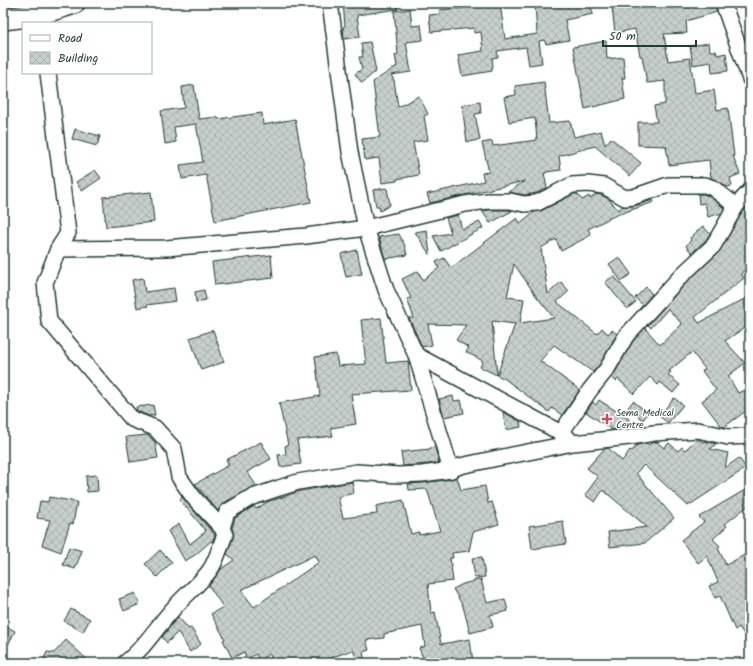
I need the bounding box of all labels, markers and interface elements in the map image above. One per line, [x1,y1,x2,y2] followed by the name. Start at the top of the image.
[22,22,152,74] legend
[603,22,696,48] scale bar
[609,27,636,46] text: 50 m
[58,29,83,48] text: Road
[58,49,98,68] text: Building
[616,405,674,433] place label: Sema Medical Centre
[601,413,613,425] marker: Sema Medical Centre

